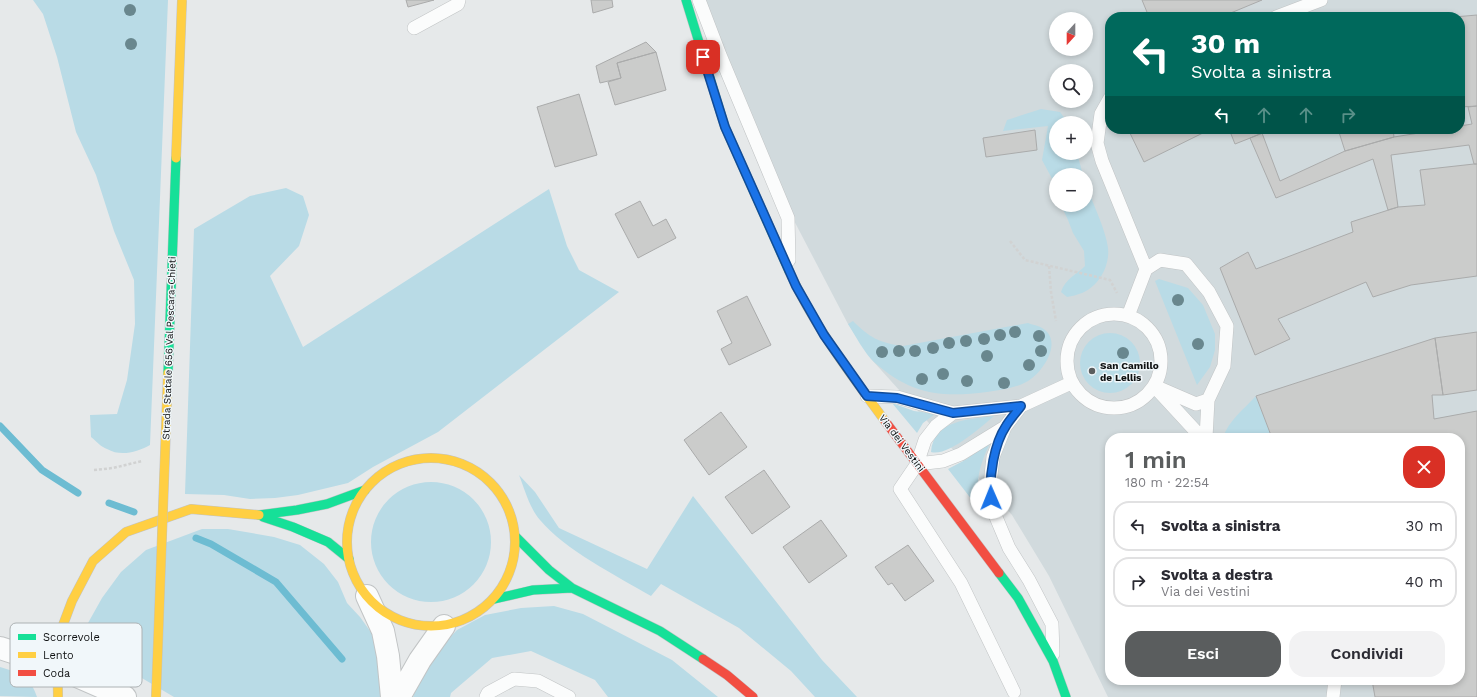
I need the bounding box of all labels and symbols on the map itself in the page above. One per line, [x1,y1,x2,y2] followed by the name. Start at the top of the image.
[1049,12,1093,56] north arrow
[686,40,720,74] pin
[160,256,178,440] street label: Strada Statale 656 Val Pescara-Chieti
[1100,360,1159,383] place label: San Camillo de Lellis
[1087,366,1097,376] marker: San Camillo de Lellis
[877,412,927,474] street label: Via dei Vestini
[970,477,1012,519] position arrow
[10,623,142,687] legend
[43,631,100,644] text: Scorrevole
[43,649,74,662] text: Lento
[43,667,70,680] text: Coda

